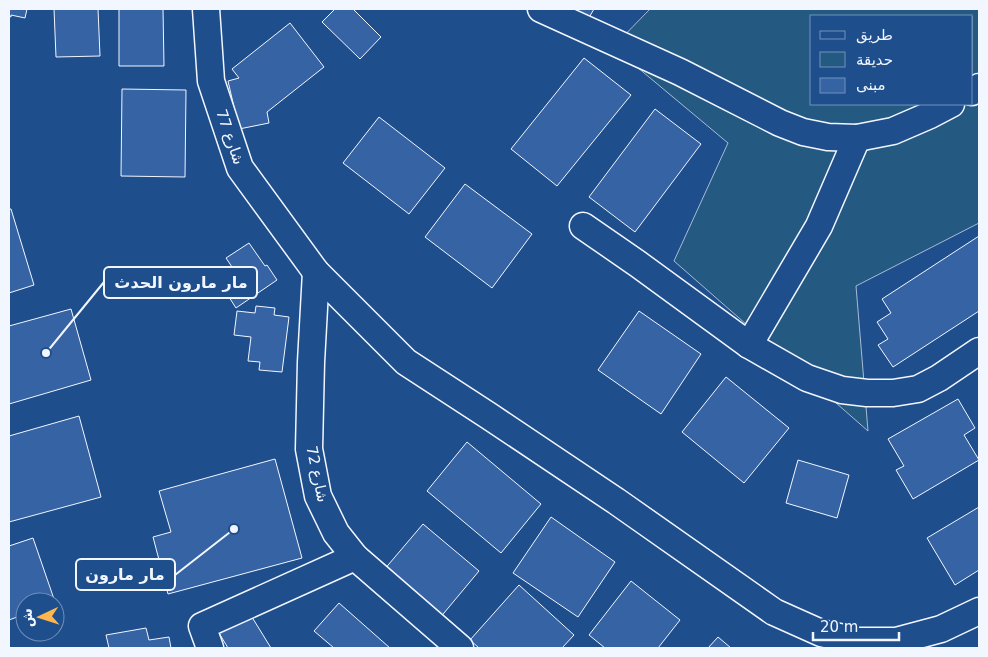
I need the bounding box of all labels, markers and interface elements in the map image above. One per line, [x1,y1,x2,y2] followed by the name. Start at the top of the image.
[810,15,973,105] legend
[856,26,893,44] text: طريق
[856,51,893,69] text: حديقة
[856,76,886,94] text: مبنى
[212,107,248,167] street label: شارع 77
[104,267,257,298] callout: مار مارون الحدث
[114,273,248,292] text: مار مارون الحدث
[302,444,332,504] street label: شارع 72
[76,559,175,590] callout: مار مارون
[85,565,165,584] text: مار مارون
[15,592,65,642] north arrow
[18,608,36,628] text: ش
[813,610,899,642] scale bar
[820,618,858,636] text: 20 m

